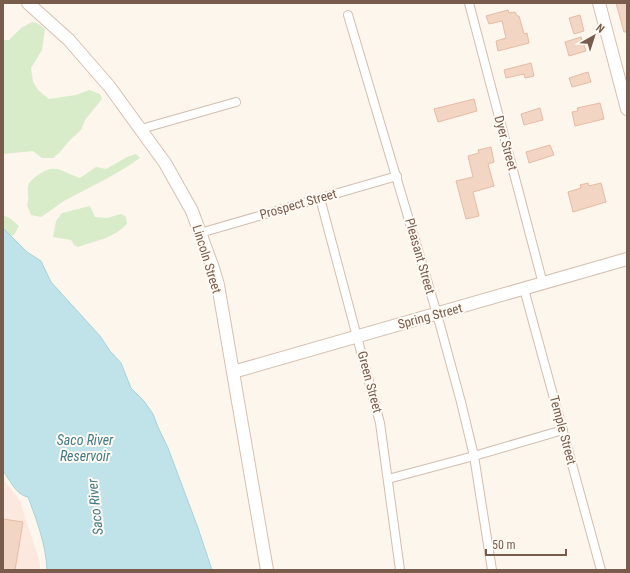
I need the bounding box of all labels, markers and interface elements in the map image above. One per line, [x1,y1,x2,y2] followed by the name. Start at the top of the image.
[574,16,614,56] north arrow
[593,21,607,36] text: N
[491,114,521,172] street label: Dyer Street
[258,186,338,222] street label: Prospect Street
[402,216,438,296] street label: Pleasant Street
[189,223,225,295] street label: Lincoln Street
[396,300,464,332] street label: Spring Street
[355,349,385,415] street label: Green Street
[547,394,579,466] street label: Temple Street
[57,432,114,464] water label: Saco River Reservoir
[84,477,106,536] water label: Saco River
[486,531,566,557] scale bar
[492,538,516,552] text: 50 m

